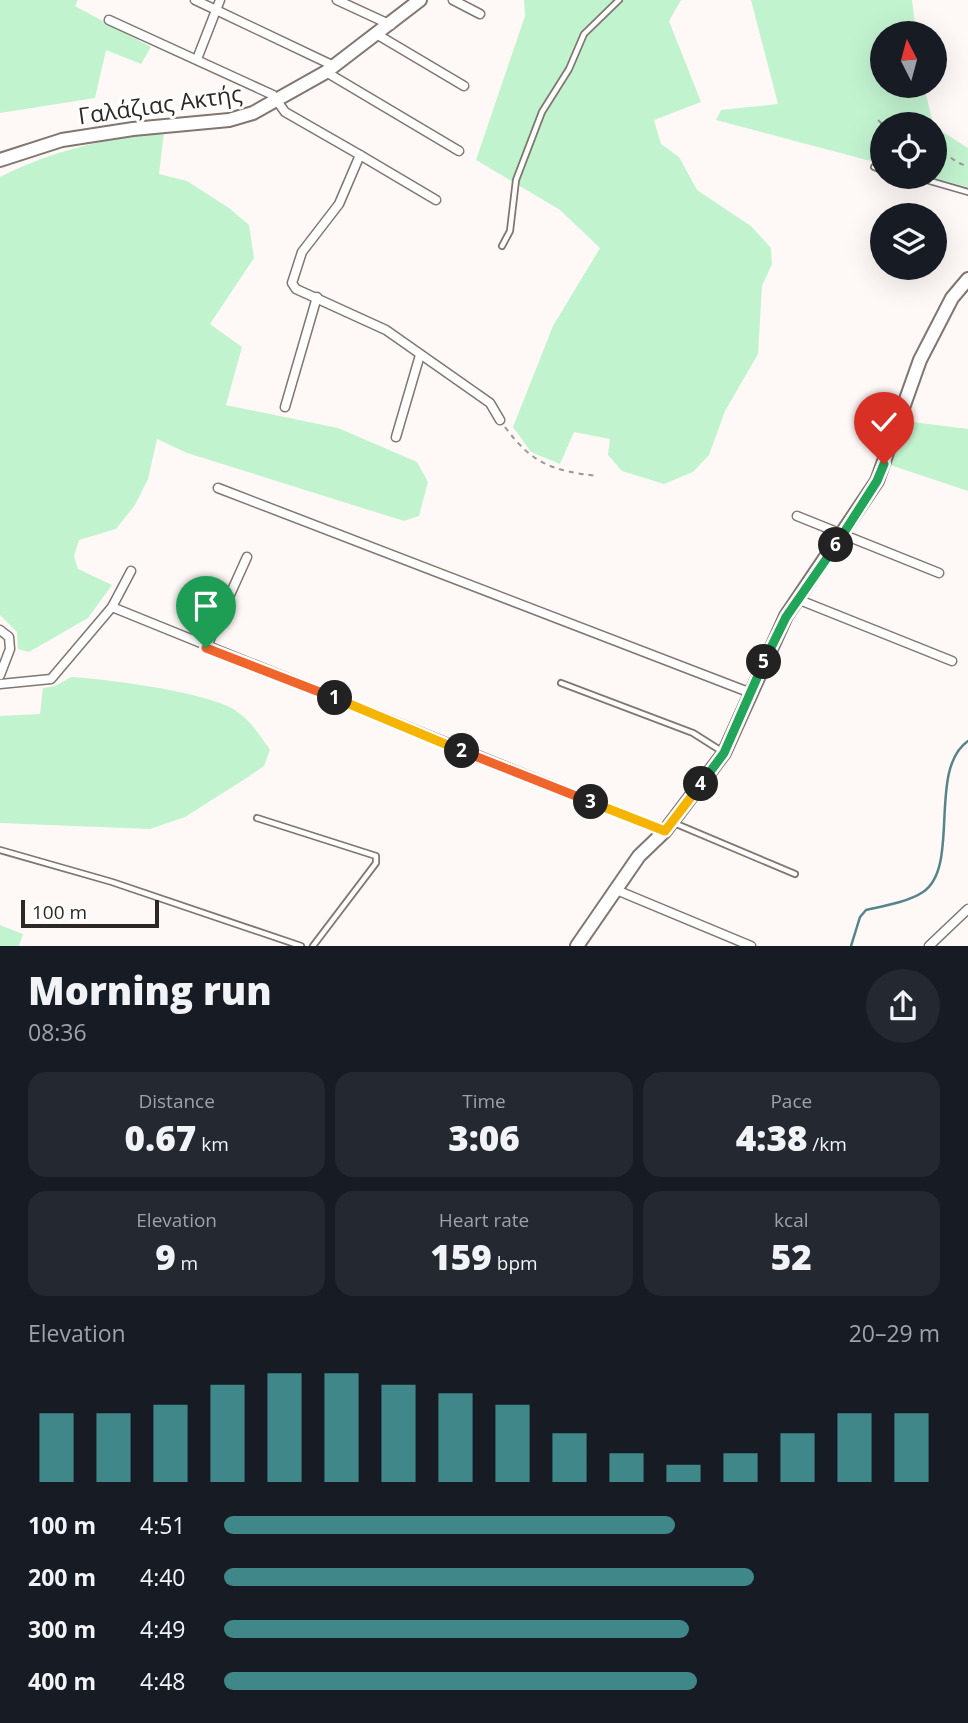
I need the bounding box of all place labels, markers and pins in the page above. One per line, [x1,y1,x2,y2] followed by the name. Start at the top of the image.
[854,392,914,464] pin
[818,528,854,562] pin: 6
[176,576,236,648] pin
[746,644,782,680] pin: 5
[318,680,352,716] pin: 1
[444,734,480,768] pin: 2
[684,766,718,802] pin: 4
[574,784,608,820] pin: 3

